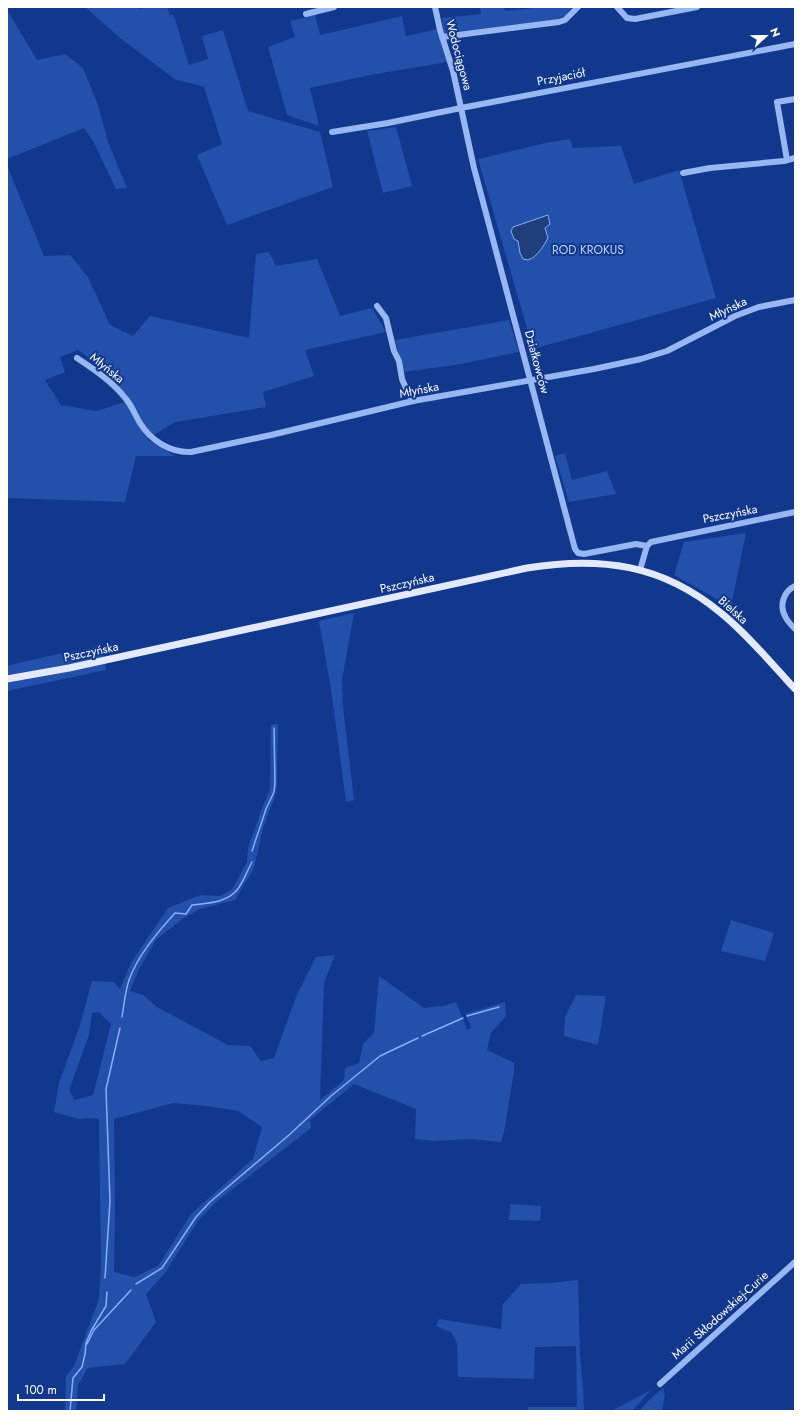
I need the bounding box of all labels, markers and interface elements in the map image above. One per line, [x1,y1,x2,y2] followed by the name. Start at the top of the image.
[746,16,786,56] north arrow
[441,18,477,93] street label: Wodociągowa
[766,25,784,39] text: N
[535,63,588,90] street label: Przyjaciół
[552,241,624,259] park label: ROD KROKUS
[706,292,750,326] street label: Młyńska
[520,328,554,397] street label: Działkowców
[86,348,128,388] street label: Młyńska
[398,377,441,403] street label: Młyńska
[701,500,759,528] street label: Pszczyńska
[378,568,436,598] street label: Pszczyńska
[714,592,752,628] street label: Bielska
[62,637,120,667] street label: Pszczyńska
[668,1267,772,1363] street label: Marii Skłodowskiej-Curie
[18,1376,104,1402] scale bar
[24,1381,57,1399] text: 100 m

